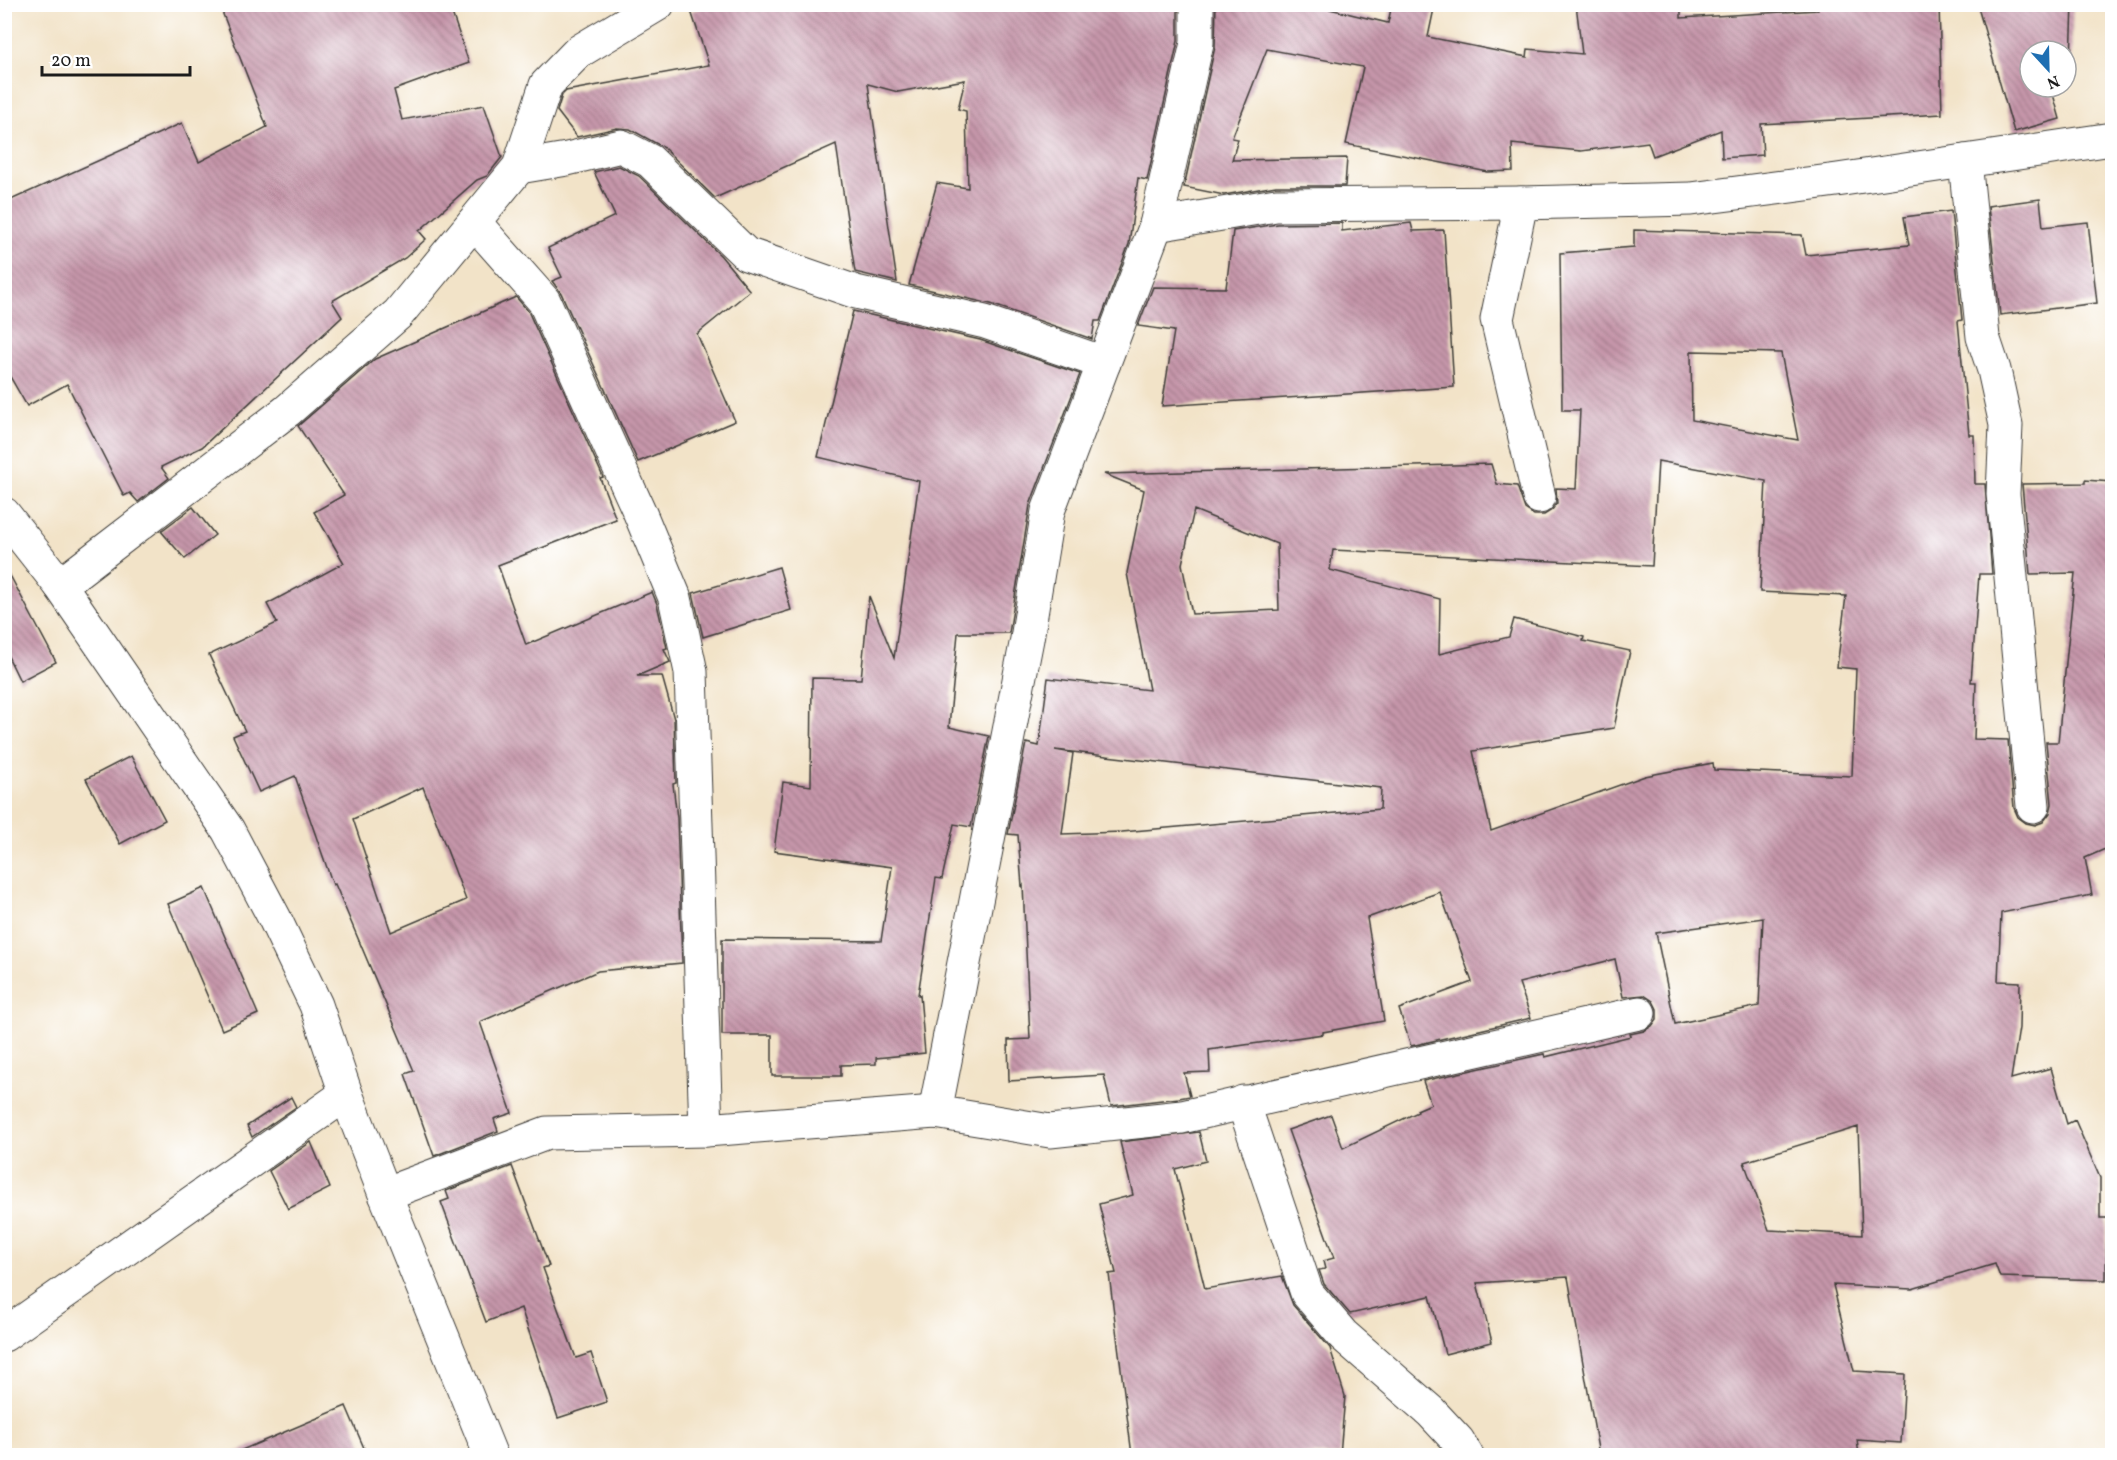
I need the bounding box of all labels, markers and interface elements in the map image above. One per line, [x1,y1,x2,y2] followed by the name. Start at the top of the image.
[42,39,190,77] scale bar
[2018,39,2078,99] north arrow
[51,49,91,74] text: 20 m
[2043,69,2062,94] text: N

